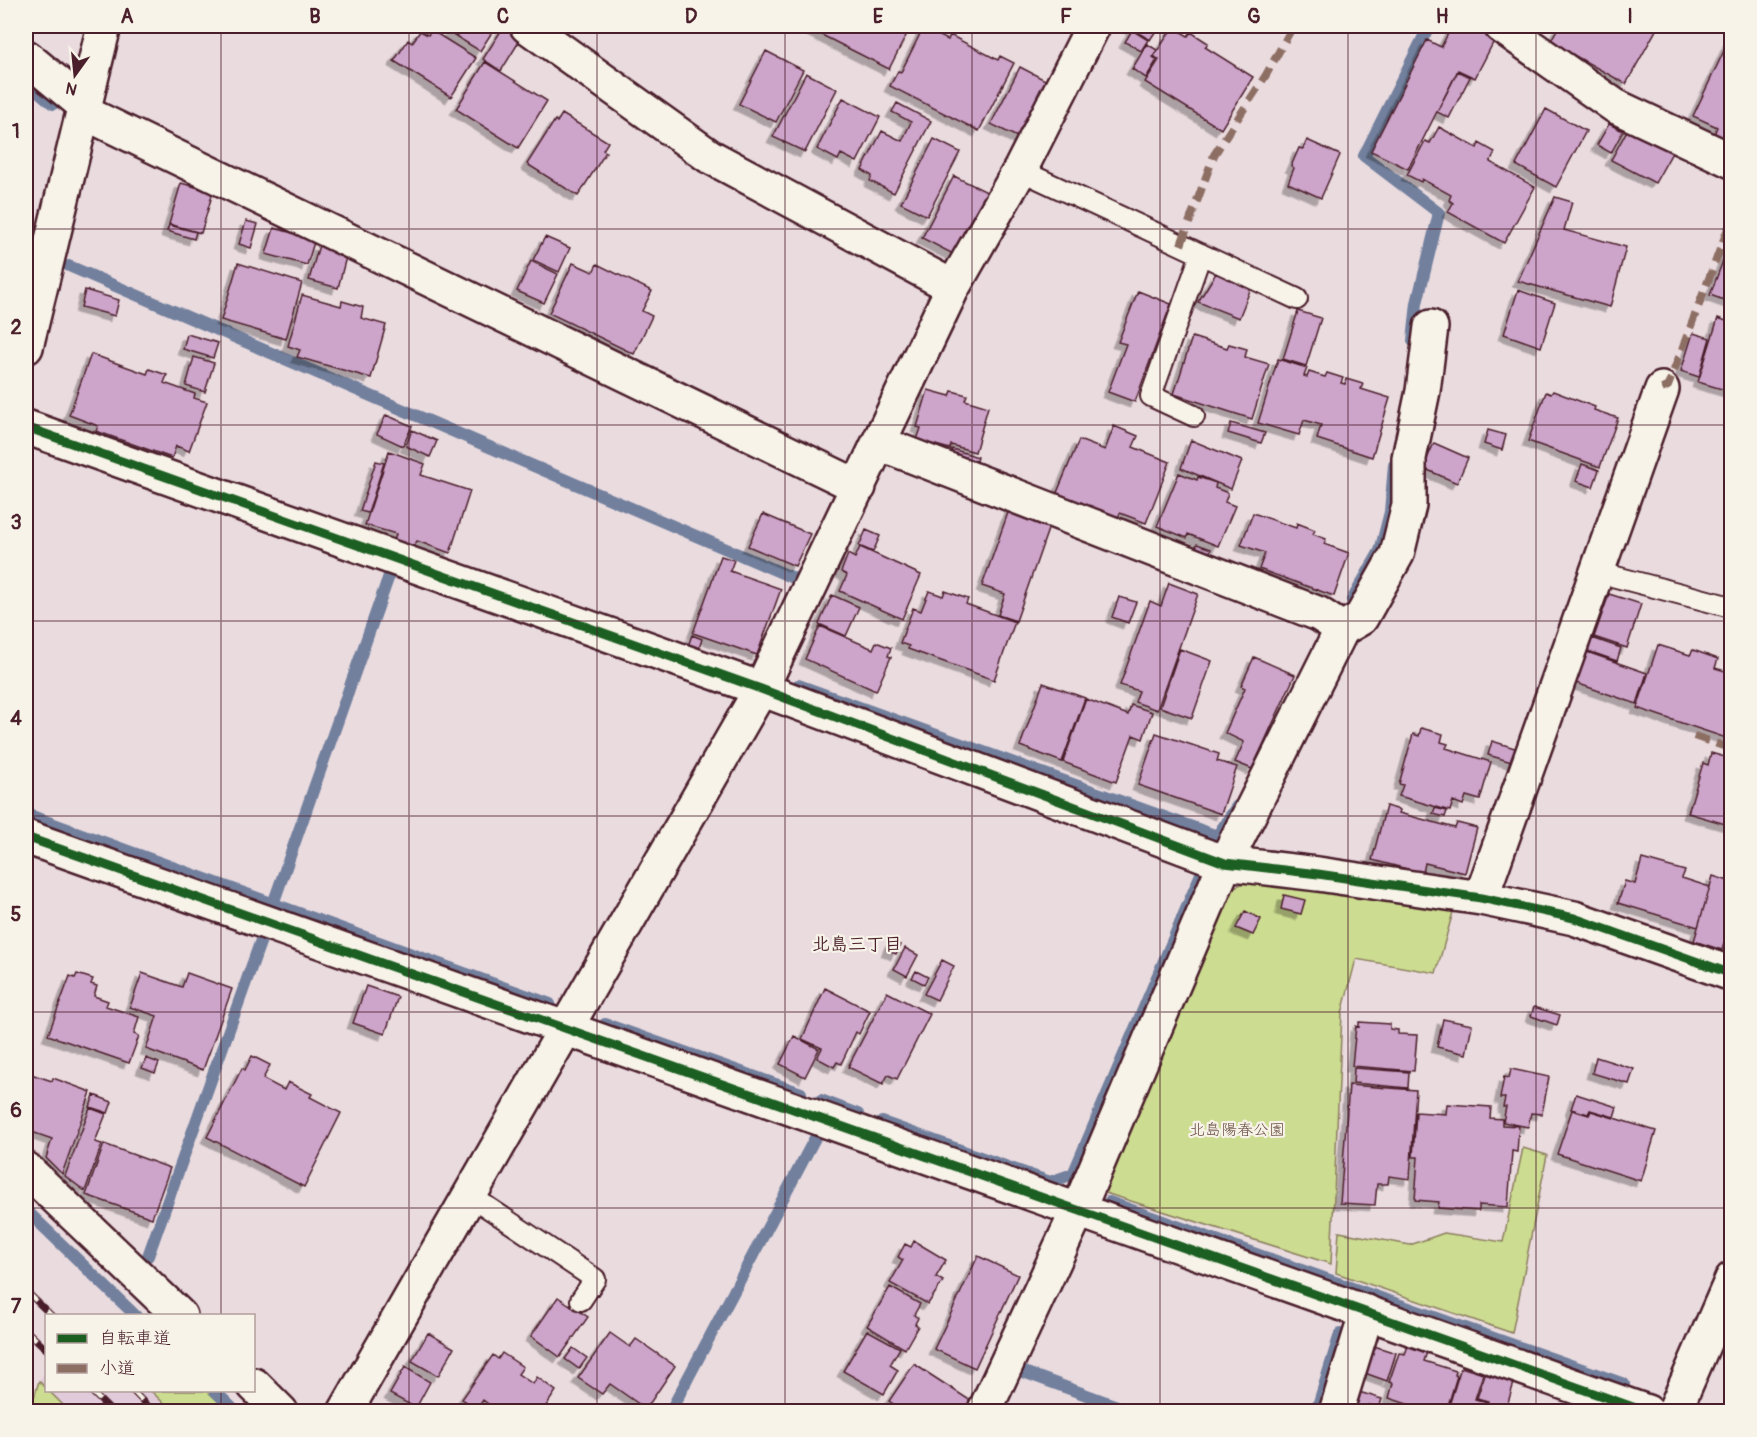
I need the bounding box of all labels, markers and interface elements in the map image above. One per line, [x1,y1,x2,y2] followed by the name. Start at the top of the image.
[121,4,134,29] text: A
[309,4,321,29] text: B
[497,4,509,29] text: C
[685,4,698,29] text: D
[873,4,884,29] text: E
[1060,4,1072,29] text: F
[1247,4,1261,29] text: G
[1436,4,1449,29] text: H
[1627,4,1633,29] text: I
[45,45,105,105] north arrow
[63,77,79,100] text: N
[12,119,20,144] text: 1
[10,315,22,340] text: 2
[10,510,22,535] text: 3
[10,706,22,731] text: 4
[11,902,22,927] text: 5
[812,933,902,956] district label: 北島三丁目
[10,1098,22,1123] text: 6
[1189,1120,1285,1140] park label: 北島陽春公園
[11,1294,22,1319] text: 7
[45,1314,255,1392] legend
[99,1327,171,1350] text: 自転車道
[99,1357,135,1380] text: 小道

